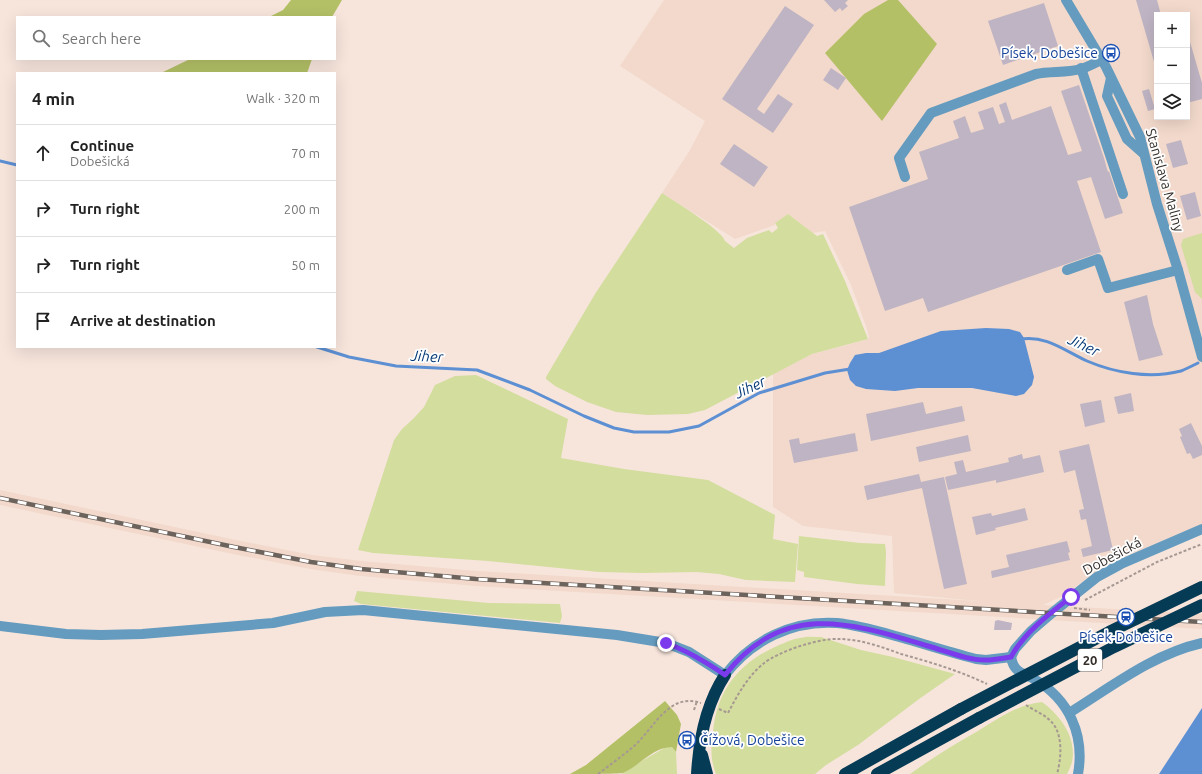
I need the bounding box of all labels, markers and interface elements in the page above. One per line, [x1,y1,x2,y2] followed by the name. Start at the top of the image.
[1154,12,1190,120] map controls
[1154,12,1190,48] button: +
[16,16,336,60] search box
[30,27,52,49] icon: search
[62,30,141,47] text: Search here
[1101,43,1121,63] bus stop icon: Písek, Dobešice
[1001,45,1098,61] place label: Písek, Dobešice
[1154,48,1190,84] button: −
[1154,84,1190,120] button: layers
[32,89,75,108] text: 4 min
[246,91,320,105] text: Walk · 320 m
[1143,127,1187,234] street label: Stanislava Maliny
[70,137,134,154] text: Continue
[32,142,54,164] icon: ahead
[291,146,320,160] text: 70 m
[70,154,130,168] text: Dobešická
[32,198,54,220] icon: right
[70,200,140,217] text: Turn right
[284,202,320,216] text: 200 m
[32,254,54,276] icon: right
[70,256,140,273] text: Turn right
[291,258,320,272] text: 50 m
[32,310,54,332] icon: arrive
[70,312,216,329] text: Arrive at destination
[1065,330,1103,360] water label: Jiher
[409,347,445,365] water label: Jiher
[731,372,769,402] water label: Jiher
[1080,534,1144,578] street label: Dobešická
[1062,588,1080,606] route start
[1116,607,1136,627] station icon: Písek-Dobešice
[1079,629,1173,645] place label: Písek-Dobešice
[657,634,675,652] route end
[1078,649,1102,671] road number: 20
[677,730,697,750] bus stop icon: Čížová, Dobešice
[700,731,805,748] place label: Čížová, Dobešice

